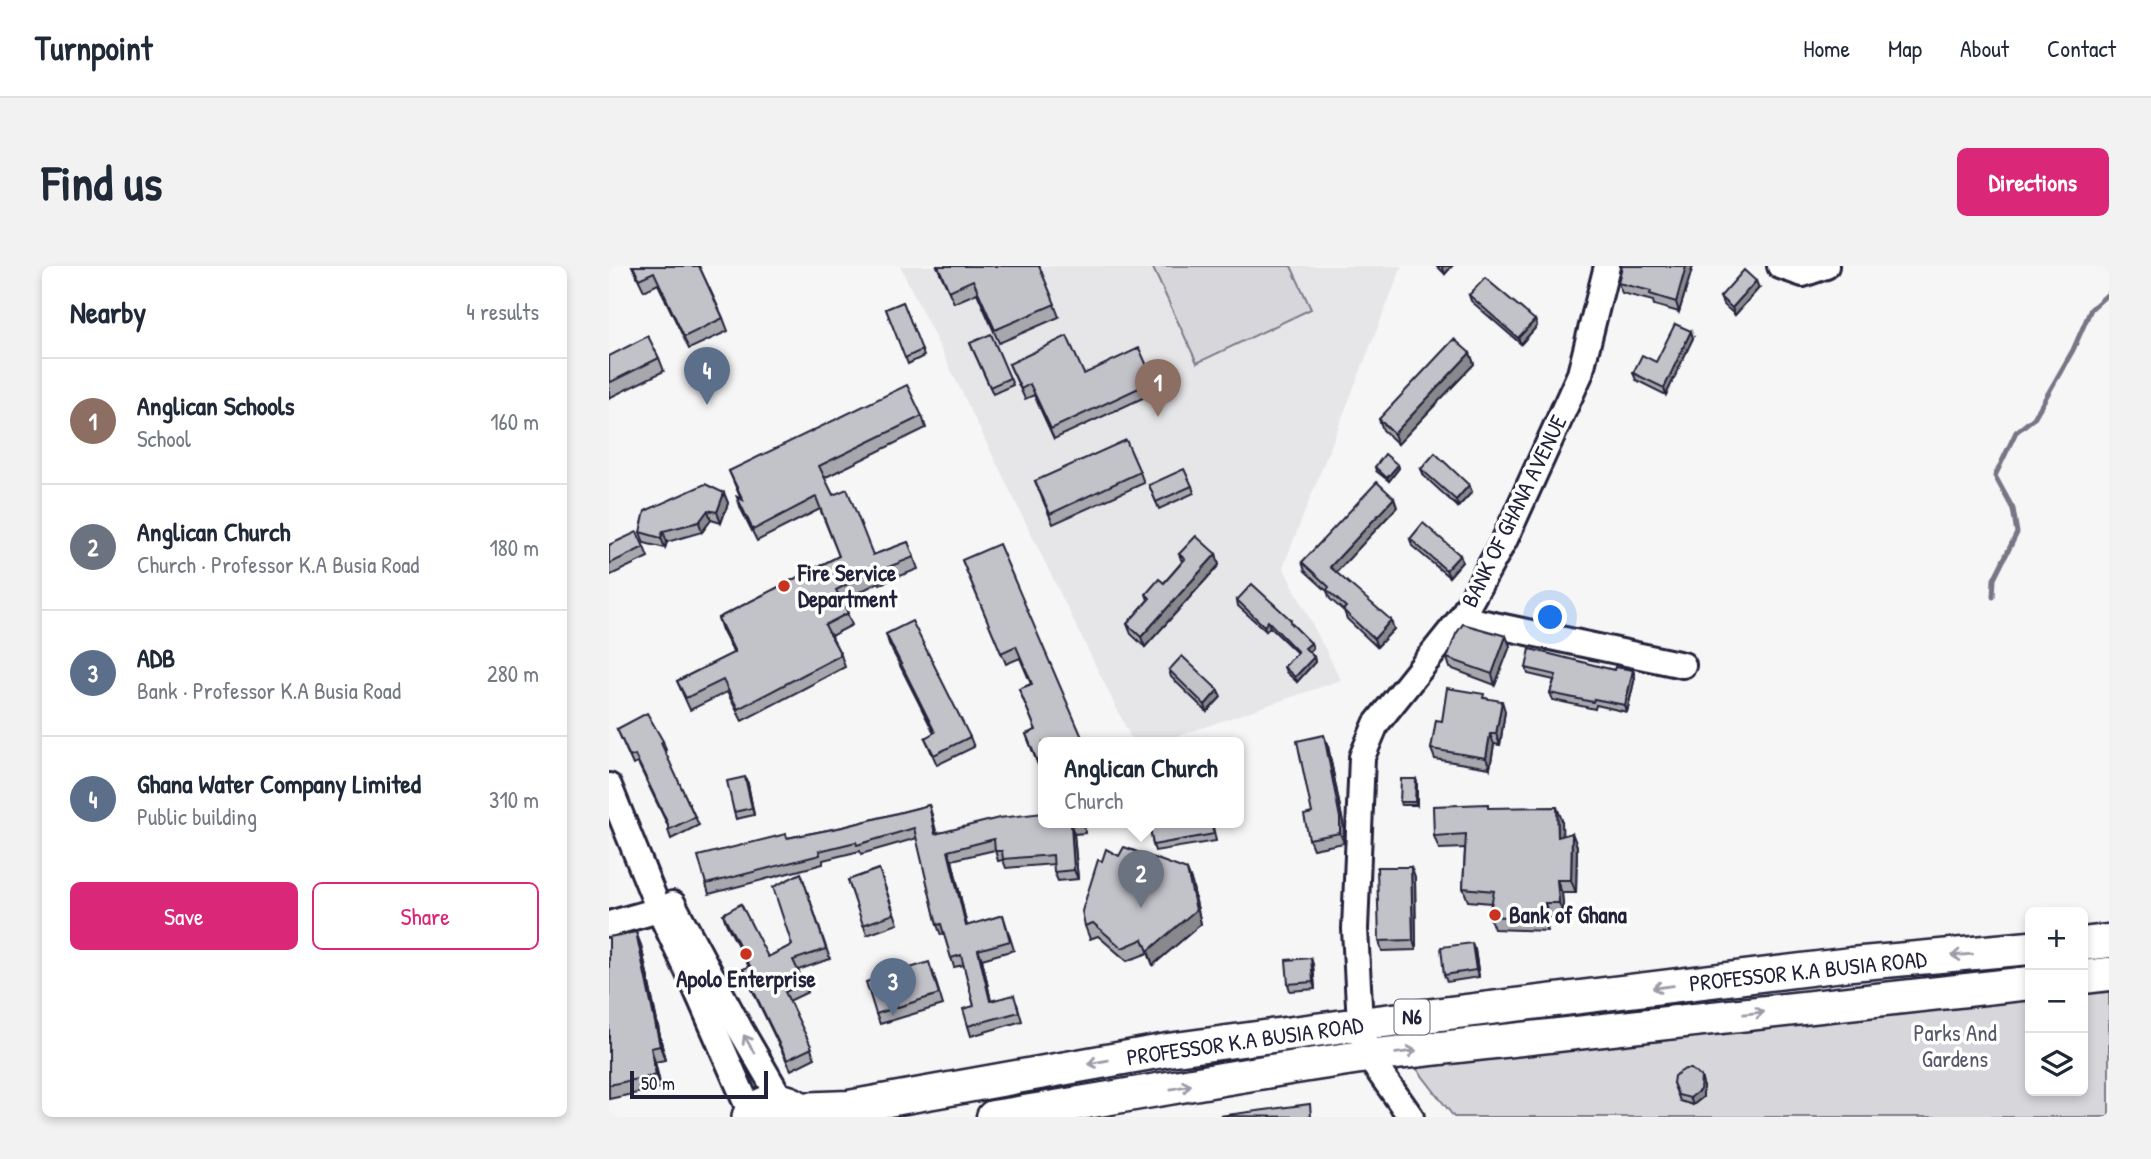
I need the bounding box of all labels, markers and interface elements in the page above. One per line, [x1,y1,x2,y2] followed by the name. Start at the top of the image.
[35,26,152,70] text: Turnpoint
[1803,32,1850,64] text: Home
[1888,32,1922,64] text: Map
[1960,32,2009,64] text: About
[2047,32,2116,64] text: Contact
[1957,148,2109,216] button: Directions
[42,149,162,215] text: Find us
[70,292,146,332] text: Nearby
[466,296,539,327] text: 4 results
[684,347,730,405] pin: 4
[1135,359,1181,417] pin: 1
[137,388,295,423] text: Anglican Schools
[89,406,97,437] text: 1
[490,406,539,437] text: 160 m
[1454,409,1574,612] street label: BANK OF GHANA AVENUE
[137,423,191,454] text: School
[137,514,290,549] text: Anglican Church
[88,532,98,563] text: 2
[489,532,539,563] text: 180 m
[137,549,419,580] text: Church · Professor K.A Busia Road
[797,557,898,615] place label: Fire Service Department
[776,578,792,594] marker: Fire Service Department
[1533,600,1567,634] your location
[137,640,175,675] text: ADB
[88,658,98,689] text: 3
[487,658,539,689] text: 280 m
[137,675,401,706] text: Bank · Professor K.A Busia Road
[1038,737,1244,828] popup
[1064,750,1218,785] text: Anglican Church
[137,766,421,801] text: Ghana Water Company Limited
[89,784,97,815] text: 4
[489,784,539,815] text: 310 m
[1064,785,1123,816] text: Church
[137,801,257,832] text: Public building
[1118,850,1164,908] pin: 2
[70,882,298,950] button: Save
[312,882,539,950] button: Share
[1509,899,1627,930] place label: Bank of Ghana
[1487,907,1503,923] marker: Bank of Ghana
[2025,907,2088,1096] map controls
[2025,907,2088,970] button: +
[1688,943,1928,998] street label: PROFESSOR K.A BUSIA ROAD
[738,946,754,962] marker: Apolo Enterprise
[1951,949,1974,962] one-way arrow
[870,958,916,1016] pin: 3
[676,963,817,995] place label: Apolo Enterprise
[2025,970,2088,1033] button: −
[1652,980,1675,993] one-way arrow
[1395,1000,1429,1034] road number: N6
[1742,1006,1765,1019] one-way arrow
[1125,1009,1365,1072] street label: PROFESSOR K.A BUSIA ROAD
[1913,1017,1997,1074] park label: Parks And Gardens
[2025,1033,2088,1096] button: layers
[742,1035,756,1055] one-way arrow
[1394,1045,1417,1058] one-way arrow
[1087,1056,1110,1069] one-way arrow
[630,1068,768,1100] scale bar
[641,1070,675,1096] text: 50 m
[1170,1080,1192,1093] one-way arrow

